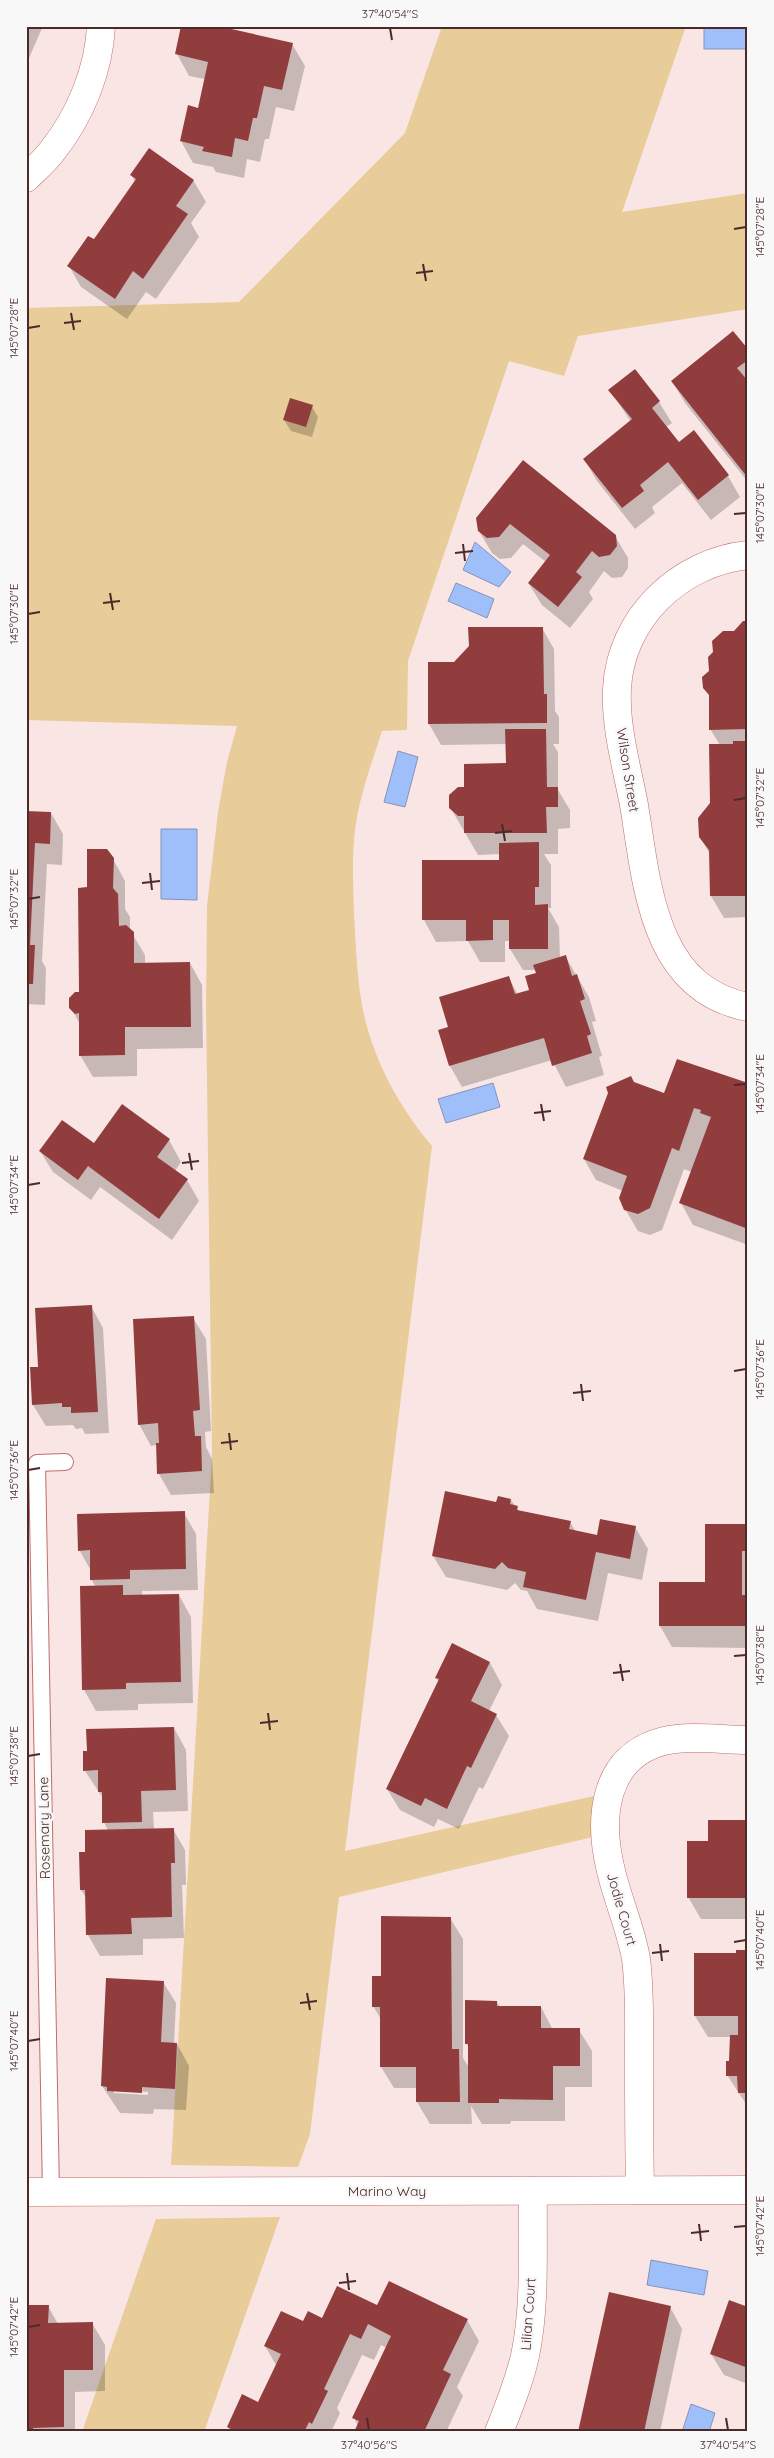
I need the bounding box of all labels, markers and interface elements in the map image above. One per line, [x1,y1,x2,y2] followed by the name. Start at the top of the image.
[362,6,418,21] text: 37°40'54"S
[752,196,767,257] text: 145°07'28"E
[6,297,21,358] text: 145°07'28"E
[752,482,767,544] text: 145°07'30"E
[6,583,21,645] text: 145°07'30"E
[612,727,644,814] street label: Wilson Street
[752,768,767,828] text: 145°07'32"E
[6,869,21,929] text: 145°07'32"E
[752,1054,767,1114] text: 145°07'34"E
[6,1155,21,1215] text: 145°07'34"E
[752,1339,767,1399] text: 145°07'36"E
[6,1440,21,1500] text: 145°07'36"E
[752,1625,767,1685] text: 145°07'38"E
[6,1726,21,1786] text: 145°07'38"E
[34,1776,54,1879] street label: Rosemary Lane
[603,1870,641,1948] street label: Jodie Court
[752,1909,767,1971] text: 145°07'40"E
[6,2010,21,2072] text: 145°07'40"E
[348,2182,426,2200] street label: Marino Way
[752,2196,767,2256] text: 145°07'42"E
[516,2277,540,2351] street label: Lilian Court
[6,2297,21,2357] text: 145°07'42"E
[341,2437,398,2452] text: 37°40'56"S
[700,2437,756,2452] text: 37°40'54"S

